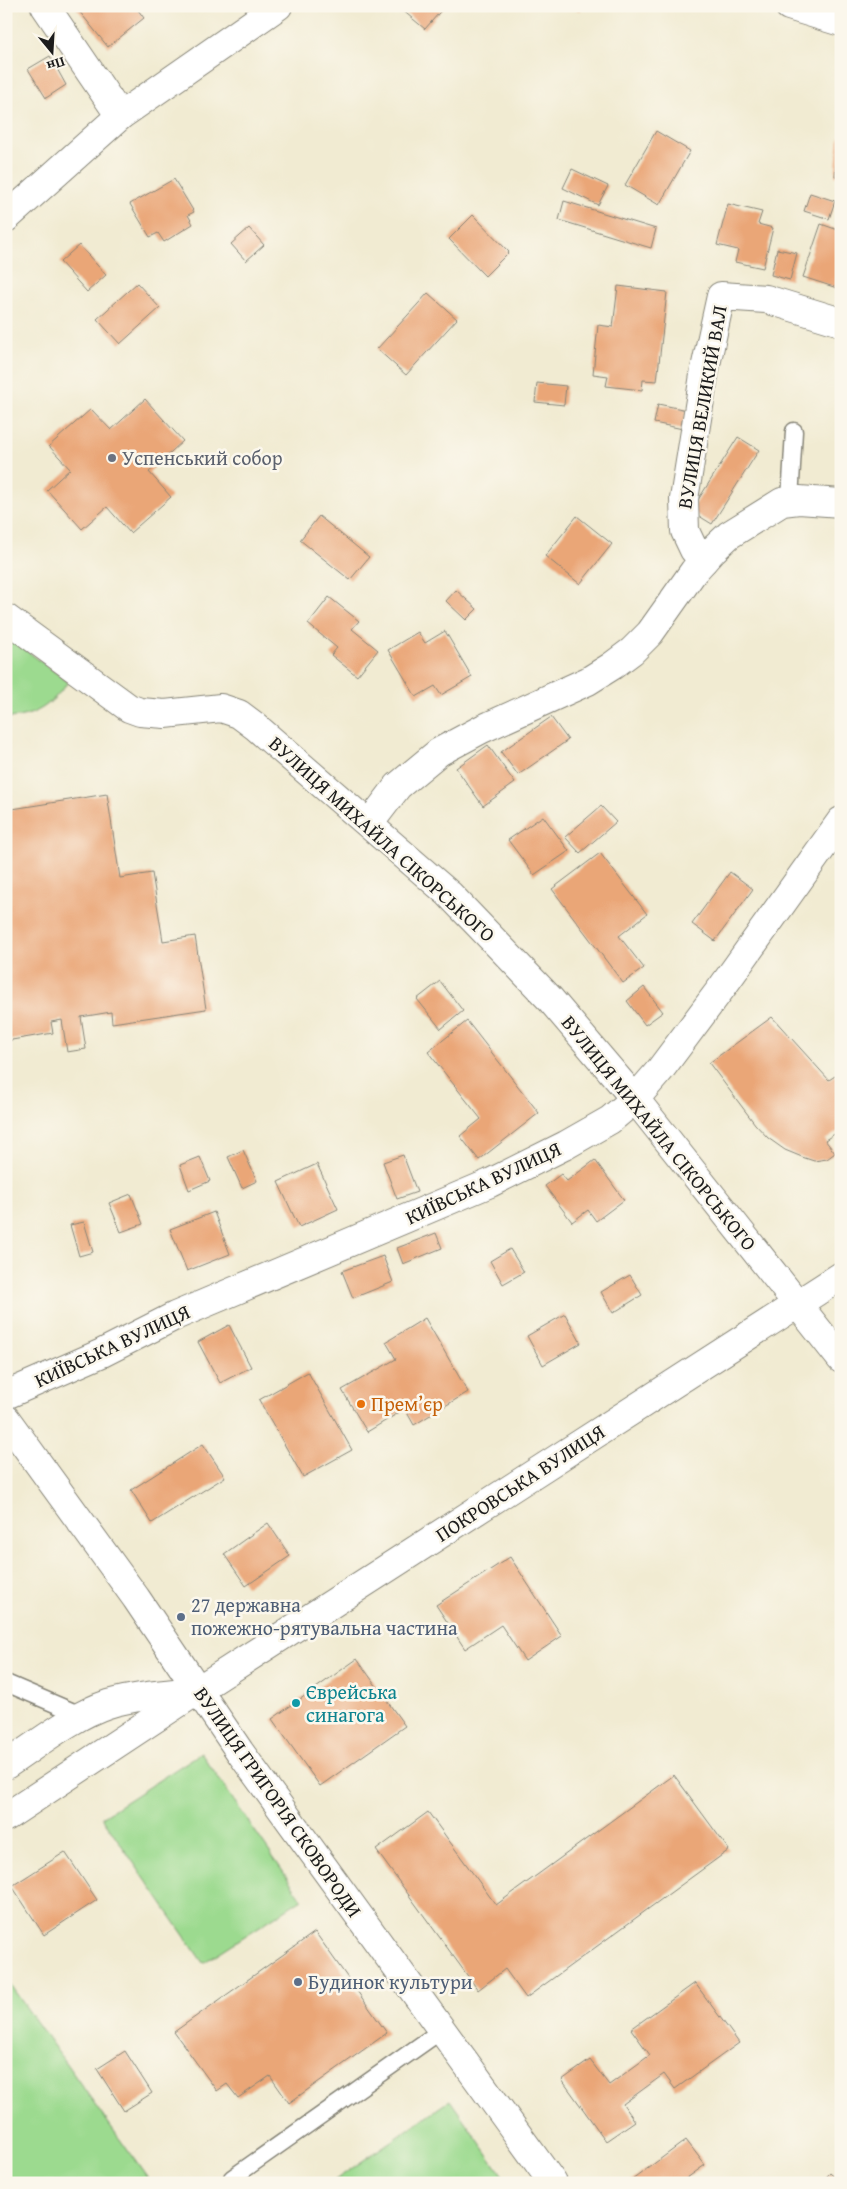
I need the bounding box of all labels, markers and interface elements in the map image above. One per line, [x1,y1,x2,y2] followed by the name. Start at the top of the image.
[28,28,78,78] north arrow
[44,52,68,77] text: Пн
[669,303,734,511] street label: ВУЛИЦЯ ВЕЛИКИЙ ВАЛ
[122,443,283,472] place label: Успенський собор
[106,452,118,464] marker: Успенський собор
[263,729,502,948] street label: ВУЛИЦЯ МИХАЙЛА СІКОРСЬКОГО
[555,1009,764,1257] street label: ВУЛИЦЯ МИХАЙЛА СІКОРСЬКОГО
[400,1134,565,1231] street label: КИЇВСЬКА ВУЛИЦЯ
[29,1297,194,1394] street label: КИЇВСЬКА ВУЛИЦЯ
[371,1389,443,1418] place label: Прем’єр
[355,1398,367,1410] marker: Прем’єр
[429,1417,610,1548] street label: ПОКРОВСЬКА ВУЛИЦЯ
[191,1590,458,1642] place label: 27 державна пожежно-рятувальна частина
[175,1611,187,1623] marker: 27 державна пожежно-рятувальна частина
[306,1677,398,1729] place label: Єврейська синагога
[188,1681,369,1923] street label: ВУЛИЦЯ ГРИГОРІЯ СКОВОРОДИ
[290,1697,302,1709] marker: Єврейська синагога
[308,1967,473,1996] place label: Будинок культури
[292,1976,304,1988] marker: Будинок культури

